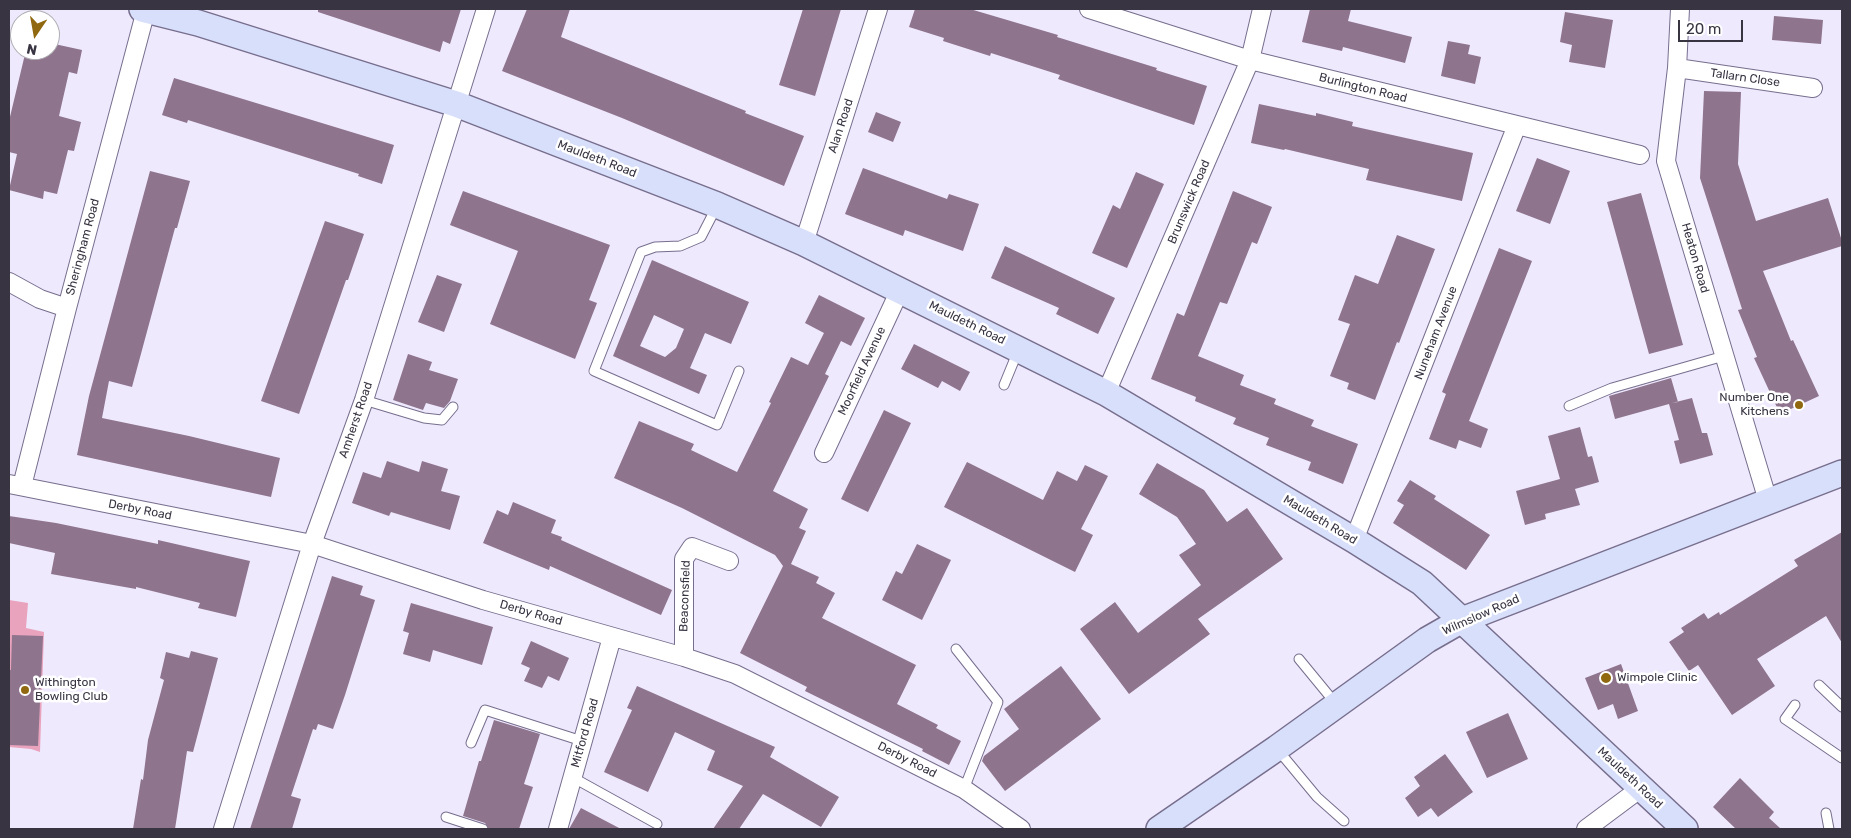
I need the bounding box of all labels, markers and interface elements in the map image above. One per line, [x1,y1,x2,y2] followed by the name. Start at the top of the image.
[10,10,60,60] north arrow
[1681,10,1746,42] scale bar
[1686,20,1721,38] text: 20 m
[25,40,39,59] text: N
[1709,66,1781,90] street label: Tallarn Close
[1317,70,1409,106] street label: Burlington Road
[825,97,857,155] street label: Alan Road
[555,137,639,181] street label: Mauldeth Road
[1165,158,1213,246] street label: Brunswick Road
[63,197,103,297] street label: Sheringham Road
[1678,221,1712,295] street label: Heaton Road
[1412,284,1460,382] street label: Nuneham Avenue
[926,298,1008,348] street label: Mauldeth Road
[835,324,889,418] street label: Moorfield Avenue
[336,380,376,460] street label: Amherst Road
[1719,391,1789,419] place label: Number One Kitchens
[1793,399,1805,411] marker: Number One Kitchens
[1281,492,1359,548] street label: Mauldeth Road
[107,497,173,523] street label: Derby Road
[677,560,693,632] street label: Beaconsfield
[1440,592,1522,638] street label: Wilmslow Road
[498,597,564,629] street label: Derby Road
[1599,671,1613,685] marker: Wimpole Clinic
[1617,671,1697,685] place label: Wimpole Clinic
[35,676,108,704] place label: Withington Bowling Club
[19,684,31,696] marker: Withington Bowling Club
[568,697,602,769] street label: Mitford Road
[875,739,939,781] street label: Derby Road
[1595,744,1665,812] street label: Mauldeth Road

